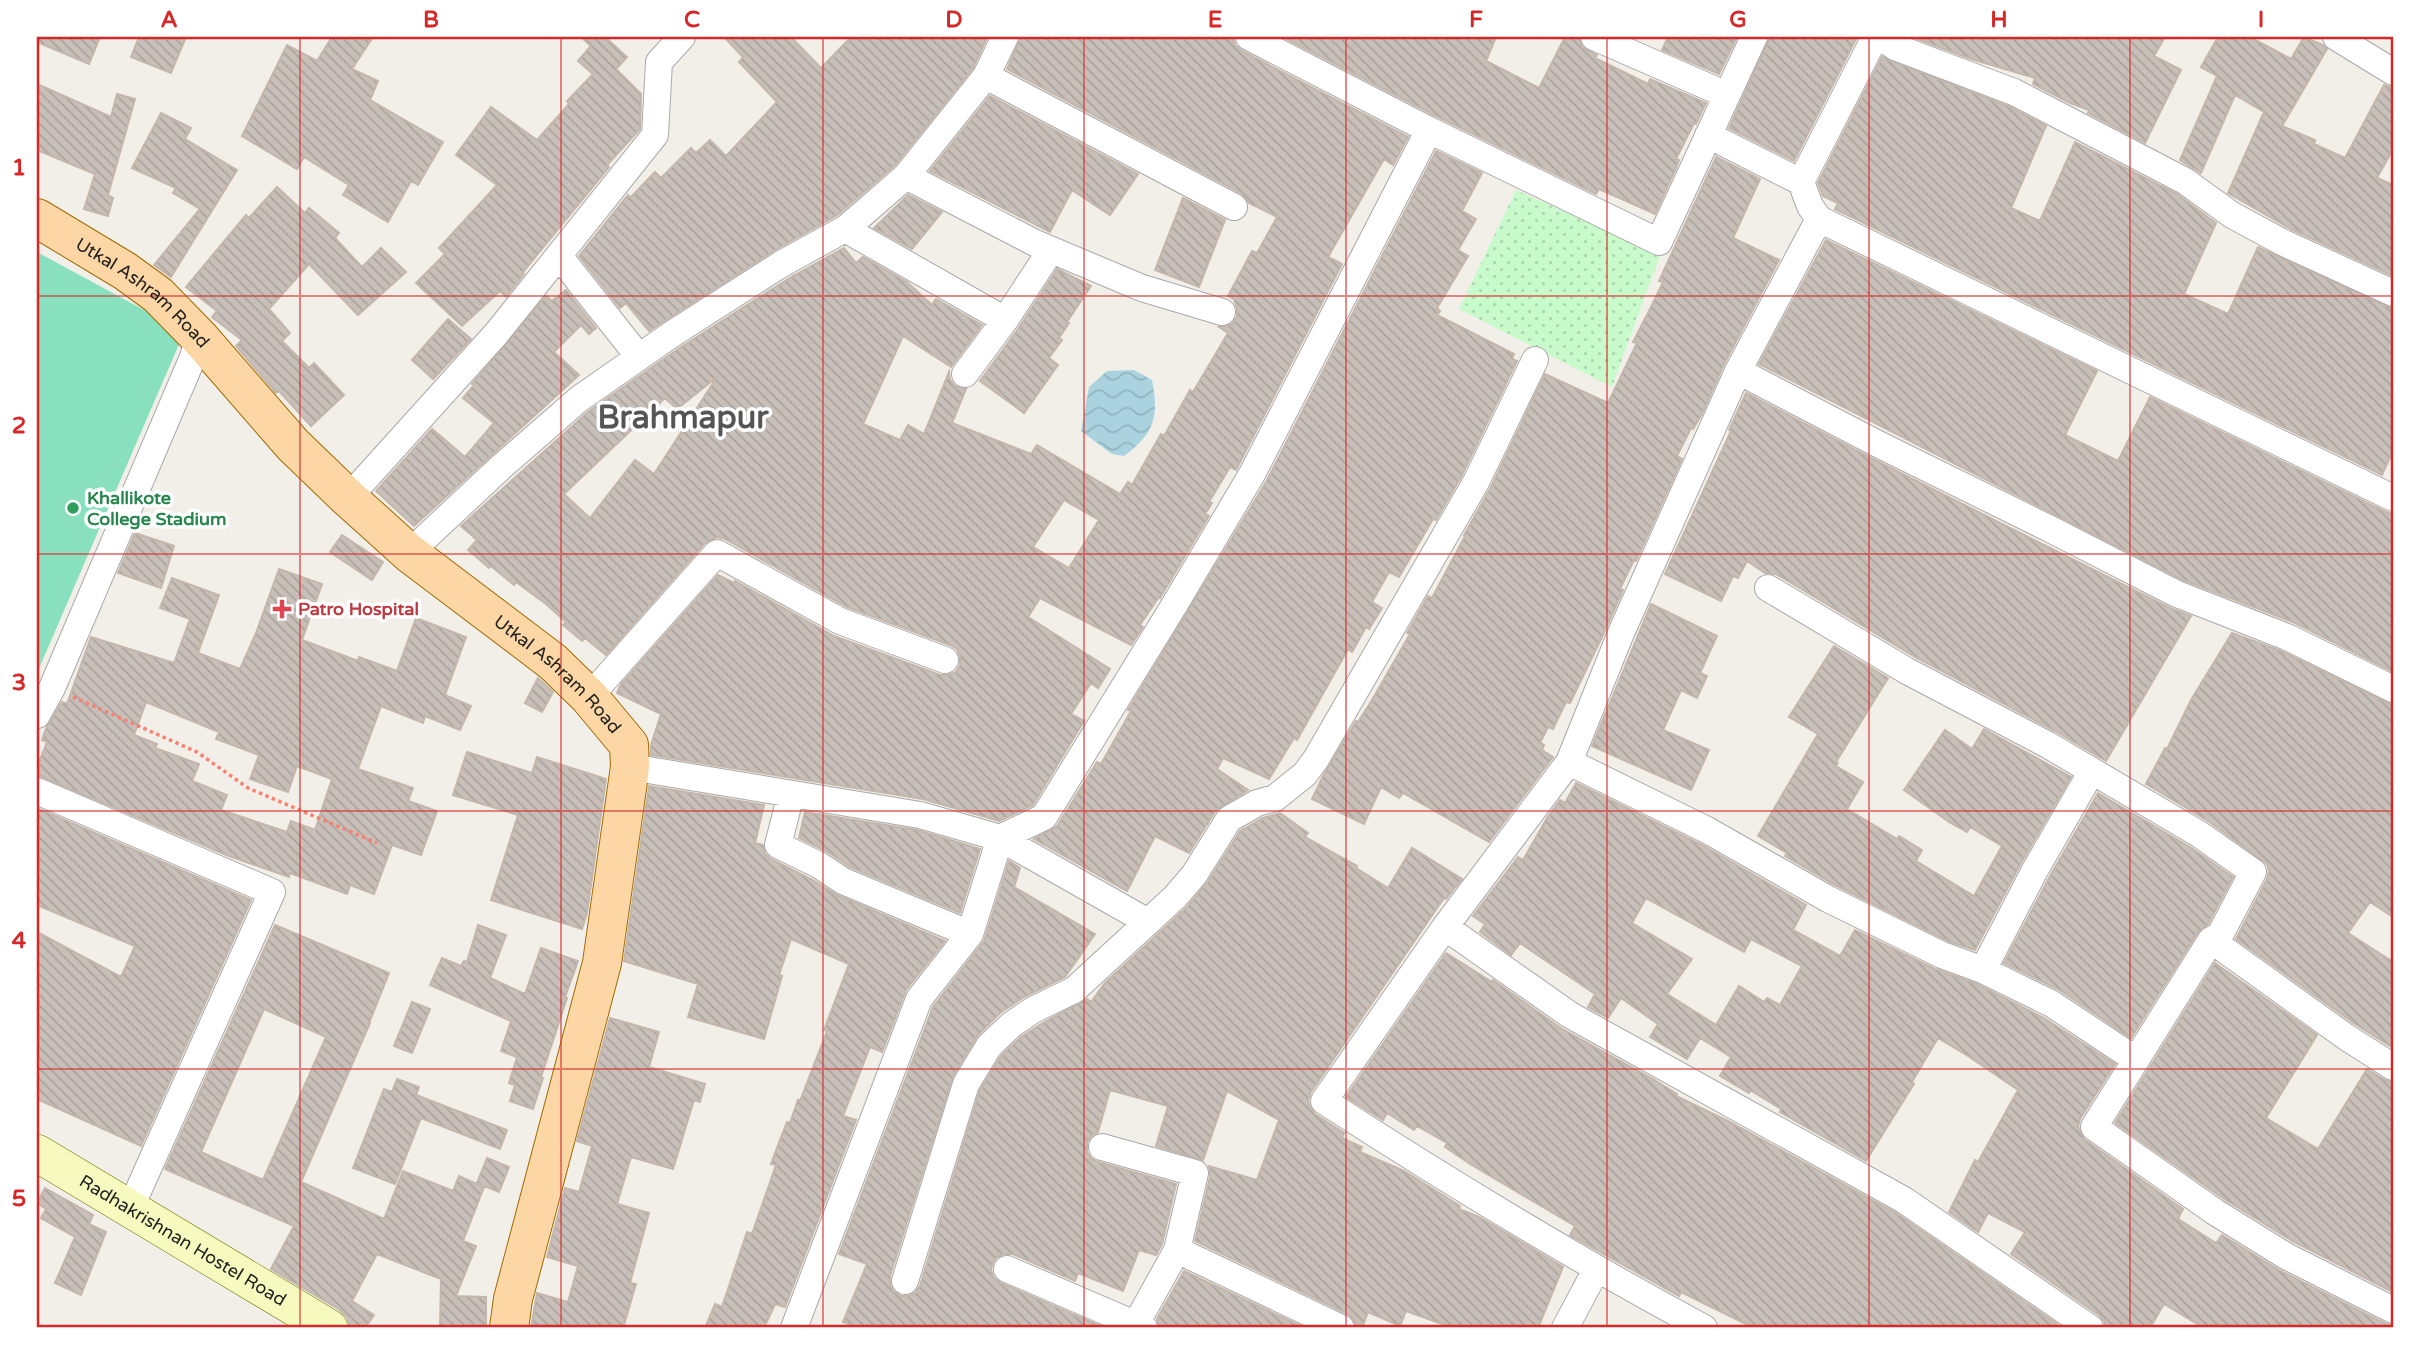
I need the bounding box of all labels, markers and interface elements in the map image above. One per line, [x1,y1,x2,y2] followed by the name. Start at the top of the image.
[160,6,178,34] text: A
[423,6,439,34] text: B
[684,6,700,34] text: C
[945,6,963,34] text: D
[1208,6,1222,34] text: E
[1469,6,1483,34] text: F
[1729,6,1747,34] text: G
[1990,6,2008,34] text: H
[2258,6,2264,34] text: I
[12,154,26,182] text: 1
[72,233,214,352] street label: Utkal Ashram Road
[598,399,769,437] district label: Brahmapur
[12,412,26,440] text: 2
[87,487,227,530] place label: Khallikote College Stadium
[65,500,81,516] marker: Khallikote College Stadium
[298,598,419,620] place label: Patro Hospital
[272,599,292,619] marker: Patro Hospital
[489,610,626,738] street label: Utkal Ashram Road
[12,669,26,697] text: 3
[12,927,27,955] text: 4
[75,1170,290,1311] street label: Radhakrishnan Hostel Road
[12,1185,26,1213] text: 5

